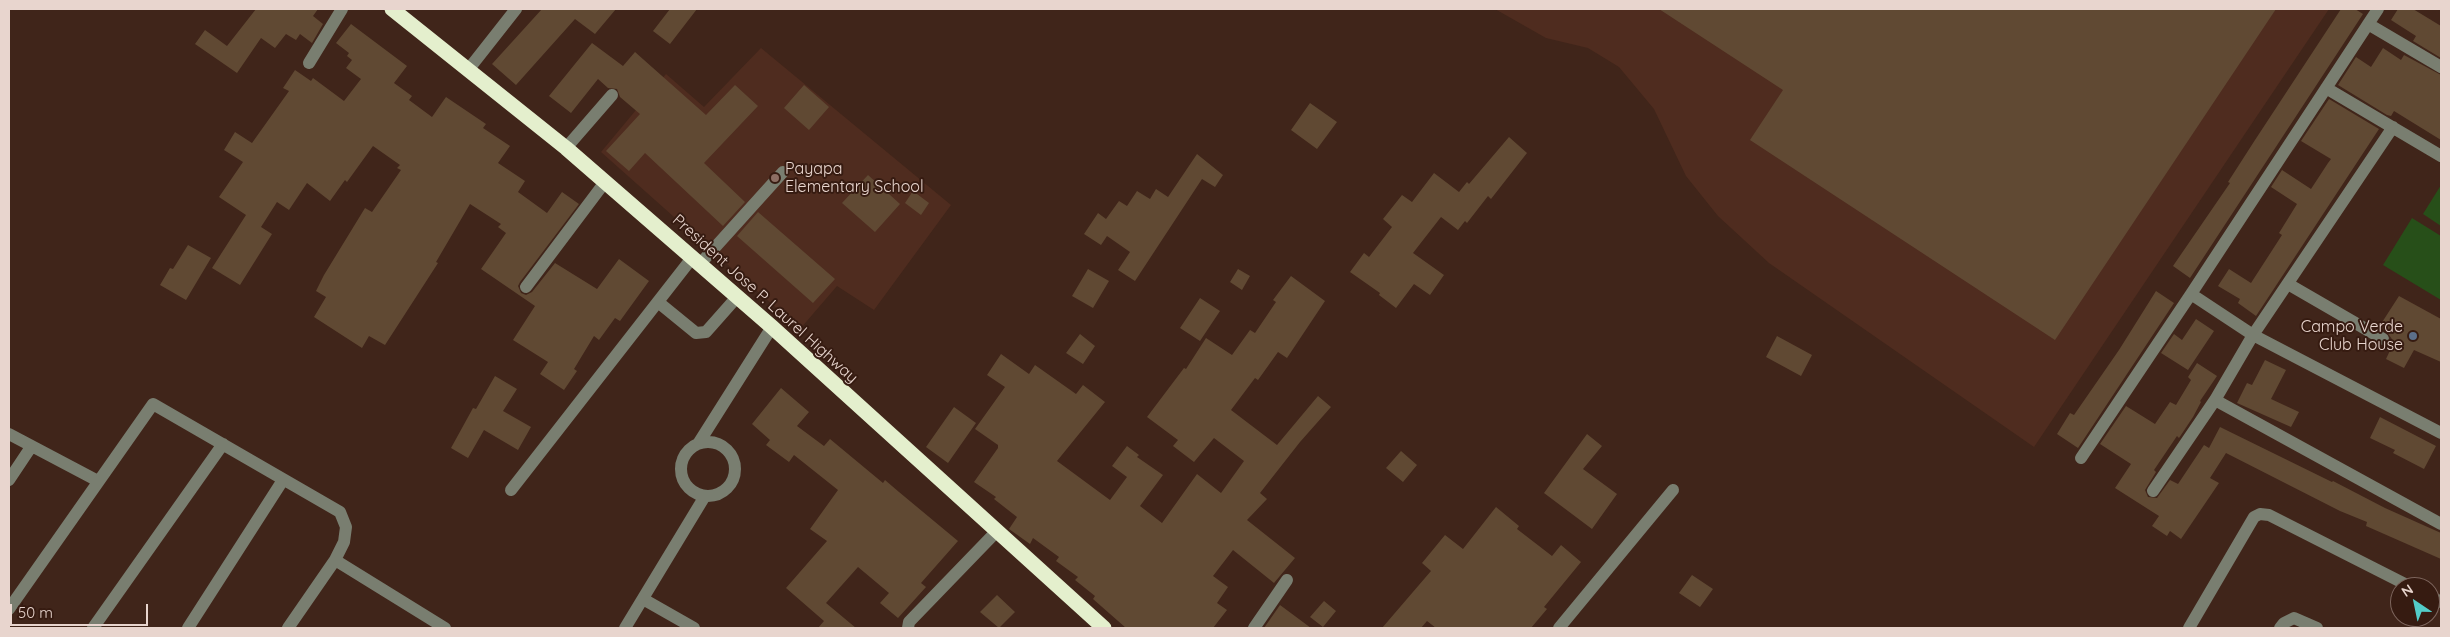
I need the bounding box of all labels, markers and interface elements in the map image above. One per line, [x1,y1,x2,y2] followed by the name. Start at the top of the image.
[785,159,924,197] place label: Payapa Elementary School
[769,172,781,184] marker: Payapa Elementary School
[668,211,862,387] street label: President Jose P. Laurel Highway
[2301,317,2403,355] place label: Campo Verde Club House
[2407,330,2419,342] marker: Campo Verde Club House
[2390,577,2440,627] north arrow
[2398,580,2416,601] text: N
[12,594,150,626] scale bar
[18,603,53,622] text: 50 m

